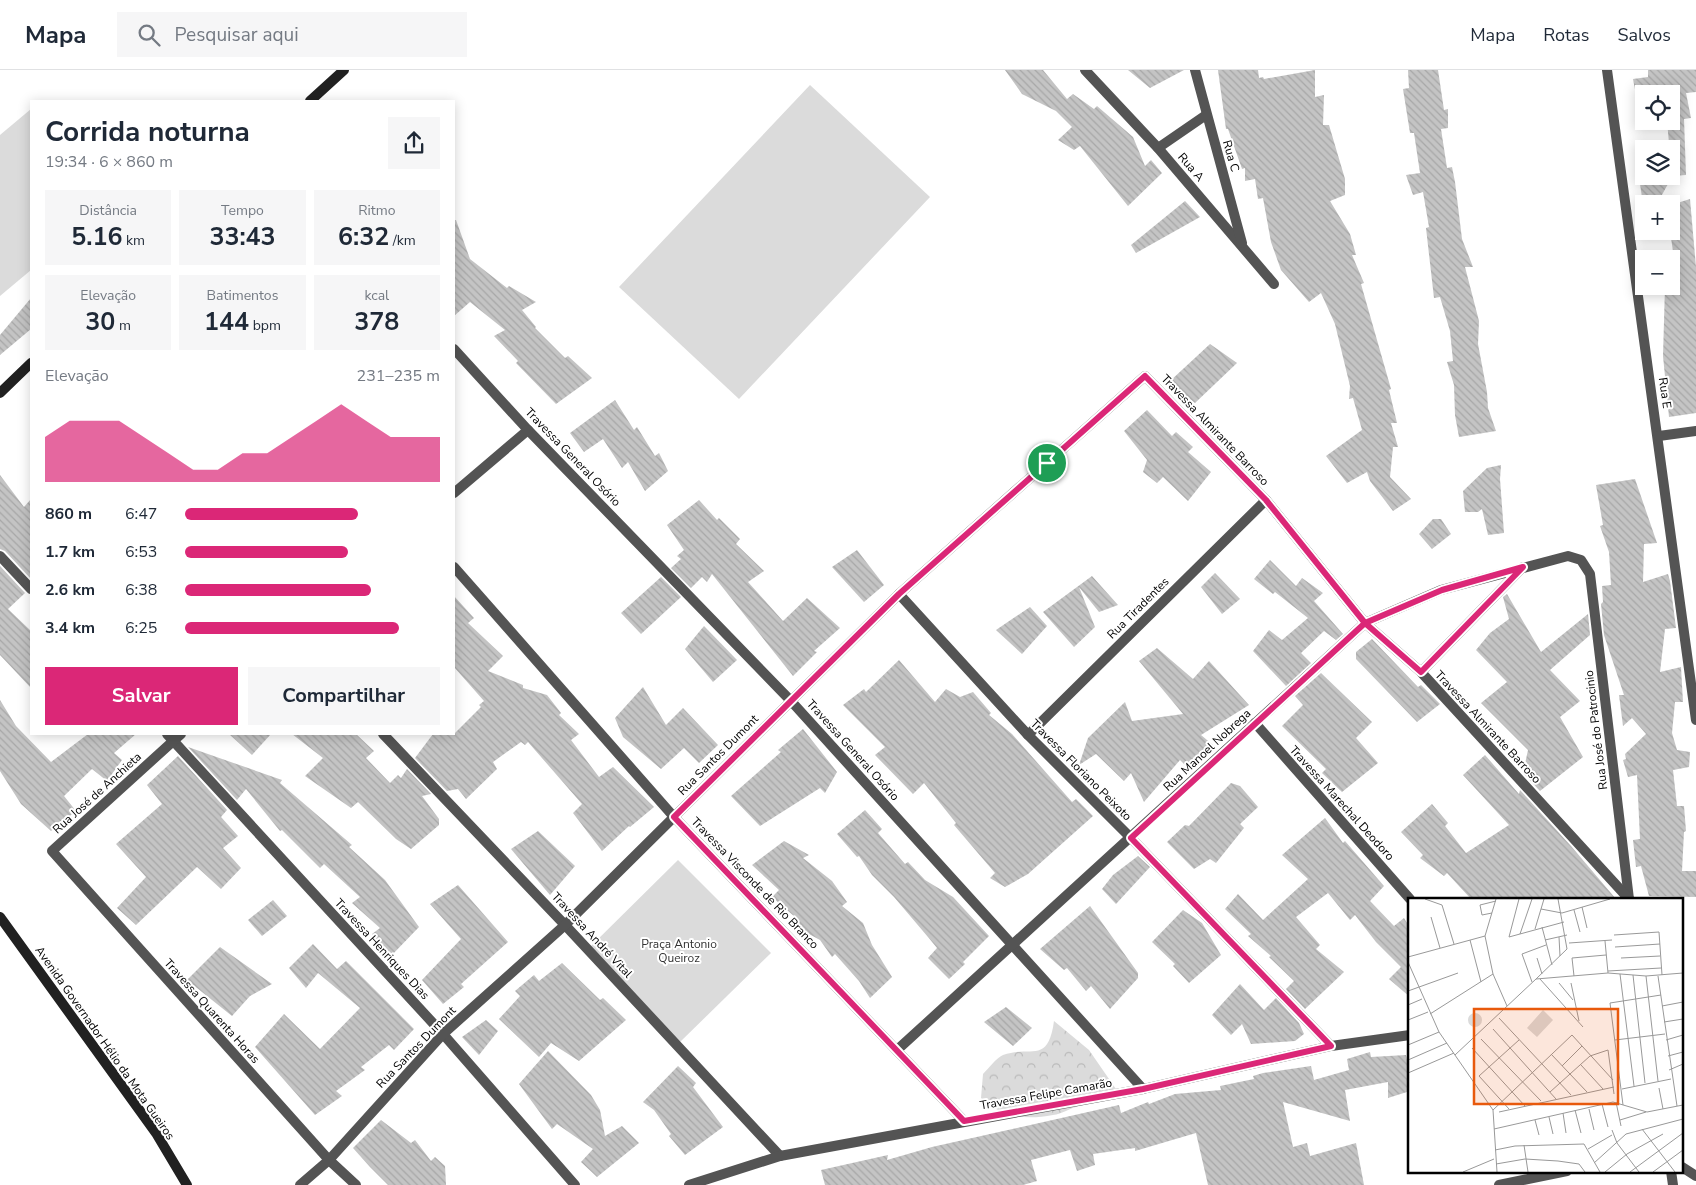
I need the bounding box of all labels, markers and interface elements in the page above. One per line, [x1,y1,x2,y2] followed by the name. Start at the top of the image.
[117,12,467,57] search box
[25,19,87,51] text: Mapa
[135,21,163,49] icon: search
[175,22,299,48] text: Pesquisar aqui
[1470,23,1515,47] text: Mapa
[1543,23,1589,47] text: Rotas
[1617,23,1671,47] text: Salvos
[1635,85,1680,295] map controls
[1635,85,1680,130] button: locate
[45,113,250,151] text: Corrida noturna
[388,117,440,169] button: share
[1219,138,1243,174] street label: Rua C
[1635,140,1680,185] button: layers
[1174,149,1208,185] street label: Rua A
[45,151,173,173] text: 19:34 · 6 × 860 m
[1635,195,1680,240] button: +
[79,201,137,220] text: Distância
[221,201,264,220] text: Tempo
[358,201,395,220] text: Ritmo
[71,220,122,254] text: 5.16
[209,220,276,254] text: 33:43
[338,220,389,254] text: 6:32
[122,231,145,250] text: km
[389,231,416,250] text: /km
[1635,250,1680,295] button: −
[80,286,136,305] text: Elevação
[207,286,278,305] text: Batimentos
[364,286,389,305] text: kcal
[85,305,115,339] text: 30
[204,305,249,339] text: 144
[354,305,399,339] text: 378
[115,316,131,335] text: m
[249,316,281,335] text: bpm
[45,365,109,387] text: Elevação
[357,365,440,387] text: 231–235 m
[1158,371,1273,489] street label: Travessa Almirante Barroso
[1655,376,1675,410] street label: Rua E
[522,404,625,510] street label: Travessa General Osório
[1026,442,1068,484] pin
[1033,449,1061,477] icon: arrive
[45,503,92,525] text: 860 m
[125,503,157,525] text: 6:47
[45,541,95,563] text: 1.7 km
[125,541,157,563] text: 6:53
[1104,573,1173,642] street label: Rua Tiradentes
[45,579,95,601] text: 2.6 km
[125,579,157,601] text: 6:38
[45,617,95,639] text: 3.4 km
[125,617,157,639] text: 6:25
[45,667,238,725] button: Salvar
[248,667,440,725] button: Compartilhar
[1431,667,1545,787] street label: Travessa Almirante Barroso
[1581,669,1611,791] street label: Rua José do Patrocinio
[803,696,903,804] street label: Travessa General Osório
[1160,705,1254,795] street label: Rua Manoel Nobrega
[674,711,762,799] street label: Rua Santos Dumont
[1027,716,1135,824] street label: Travessa Floriano Peixoto
[1286,742,1398,864] street label: Travessa Marechal Deodoro
[49,749,145,837] street label: Rua José de Anchieta
[688,814,823,953] street label: Travessa Visconde de Rio Branco
[548,889,636,982] street label: Travessa André Vital
[331,895,433,1003] street label: Travessa Henriques Dias
[1408,898,1684,1172] inset map
[641,936,717,966] park label: Praça Antonio Queiroz
[32,943,179,1143] street label: Avenida Governador Hélio da Mota Gueiros
[161,955,264,1067] street label: Travessa Quarenta Horas
[373,1002,460,1091] street label: Rua Santos Dumont
[979,1074,1114,1114] street label: Travessa Felipe Camarão

